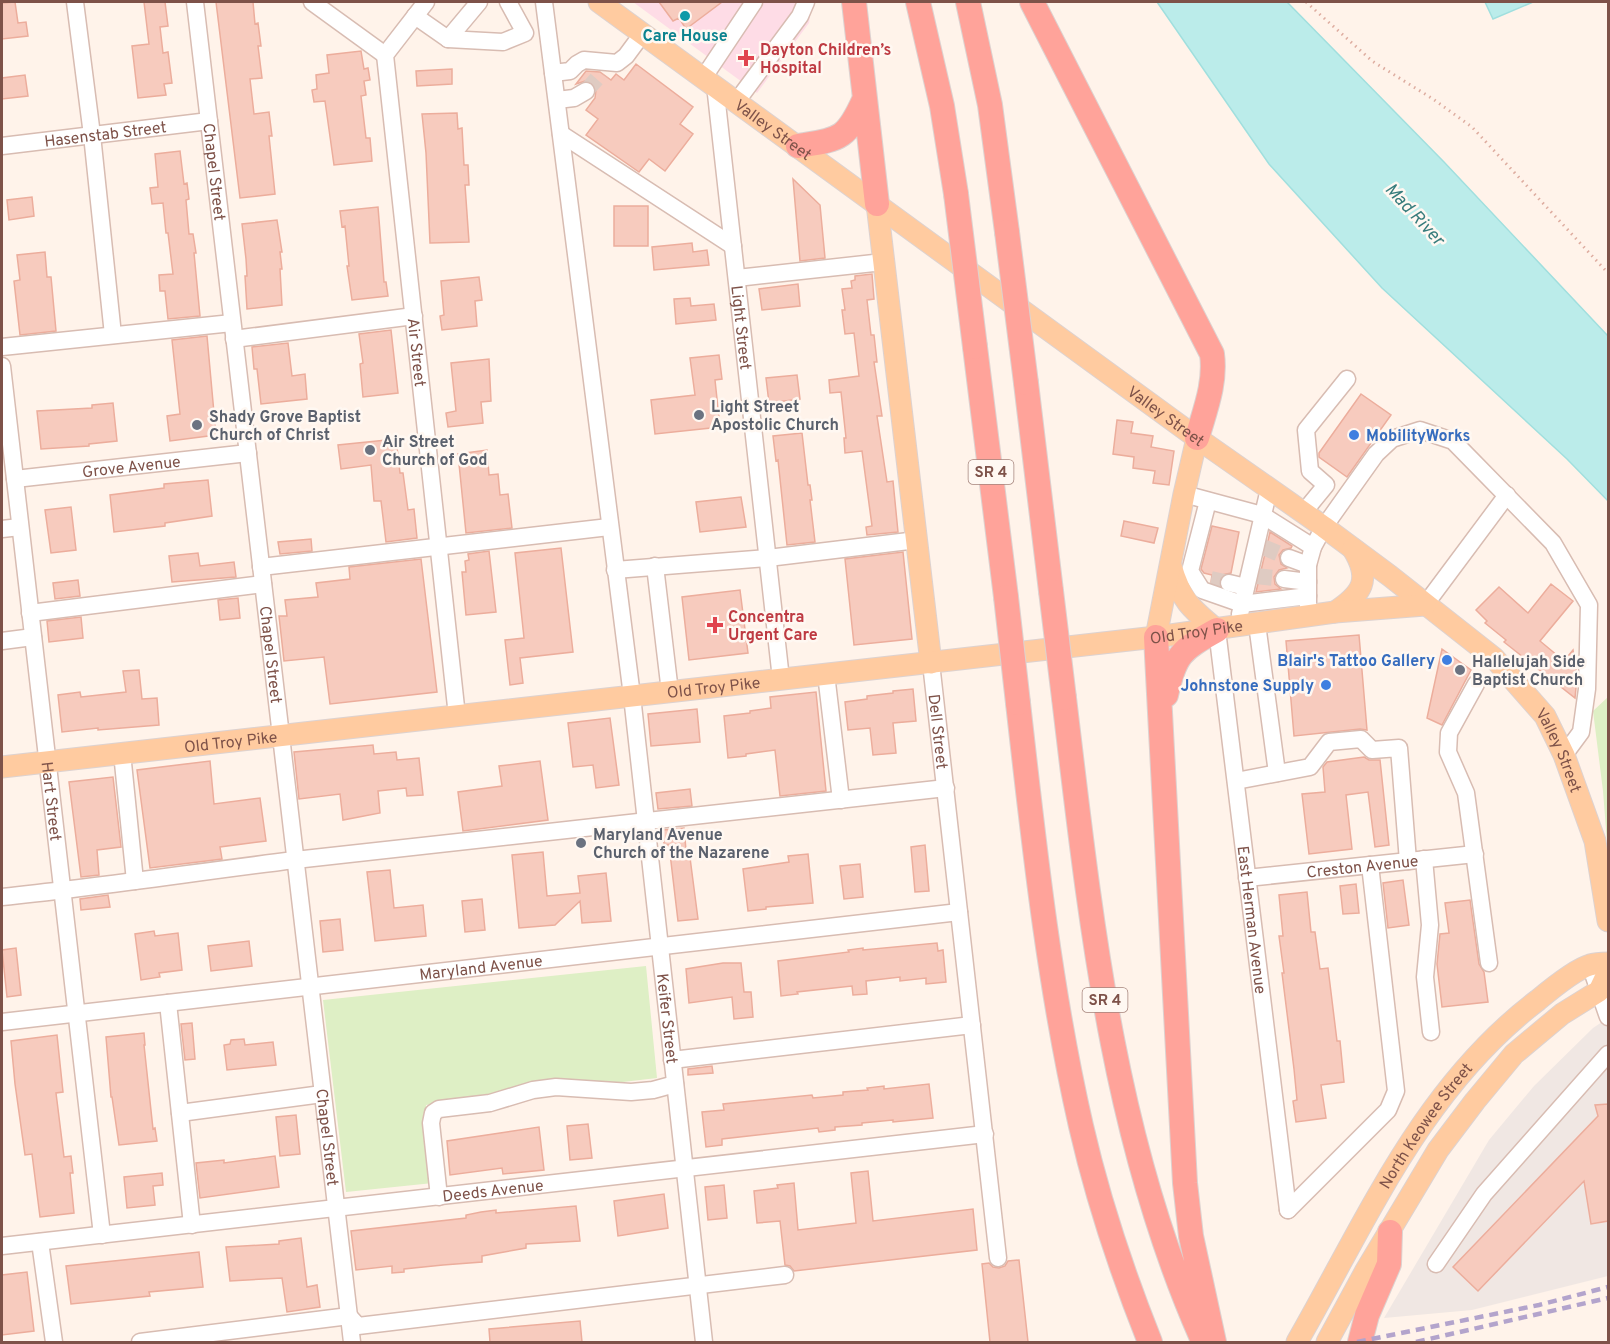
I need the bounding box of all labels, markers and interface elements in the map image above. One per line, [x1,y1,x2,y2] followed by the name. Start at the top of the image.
[678,9,692,23] marker: Care House
[642,27,728,47] place label: Care House
[760,41,892,79] place label: Dayton Children’s Hospital
[737,49,755,67] marker: Dayton Children’s Hospital
[730,96,815,166] street label: Valley Street
[43,118,168,153] street label: Hasenstab Street
[197,122,229,222] street label: Chapel Street
[1379,179,1450,253] water label: Mad River
[725,285,755,371] street label: Light Street
[402,317,429,388] street label: Air Street
[1122,382,1208,452] street label: Valley Street
[711,398,839,436] place label: Light Street Apostolic Church
[209,408,361,446] place label: Shady Grove Baptist Church of Christ
[692,408,706,422] marker: Light Street Apostolic Church
[190,418,204,432] marker: Shady Grove Baptist Church of Christ
[1366,427,1471,447] place label: MobilityWorks
[1347,428,1361,442] marker: MobilityWorks
[382,433,488,471] place label: Air Street Church of God
[363,443,377,457] marker: Air Street Church of God
[81,453,182,483] street label: Grove Avenue
[968,460,1014,484] road number: SR 4
[254,605,285,705] street label: Chapel Street
[728,608,818,646] place label: Concentra Urgent Care
[706,616,724,634] marker: Concentra Urgent Care
[1149,617,1244,650] street label: Old Troy Pike
[1277,652,1435,672] place label: Blair's Tattoo Gallery
[1440,653,1454,667] marker: Blair's Tattoo Gallery
[1472,653,1585,691] place label: Hallelujah Side Baptist Church
[1453,663,1467,677] marker: Hallelujah Side Baptist Church
[666,674,761,704] street label: Old Troy Pike
[1180,677,1314,697] place label: Johnstone Supply
[1319,678,1333,692] marker: Johnstone Supply
[923,693,951,771] street label: Dell Street
[1530,704,1585,796] street label: Valley Street
[183,728,278,758] street label: Old Troy Pike
[36,761,65,842] street label: Hart Street
[593,826,770,864] place label: Maryland Avenue Church of the Nazarene
[574,836,588,850] marker: Maryland Avenue Church of the Nazarene
[1232,845,1269,995] street label: East Herman Avenue
[1306,852,1420,884] street label: Creston Avenue
[419,952,544,986] street label: Maryland Avenue
[651,972,681,1065] street label: Keifer Street
[1082,988,1128,1012] road number: SR 4
[1376,1059,1478,1193] street label: North Keowee Street
[310,1088,342,1187] street label: Chapel Street
[441,1176,545,1208] street label: Deeds Avenue

